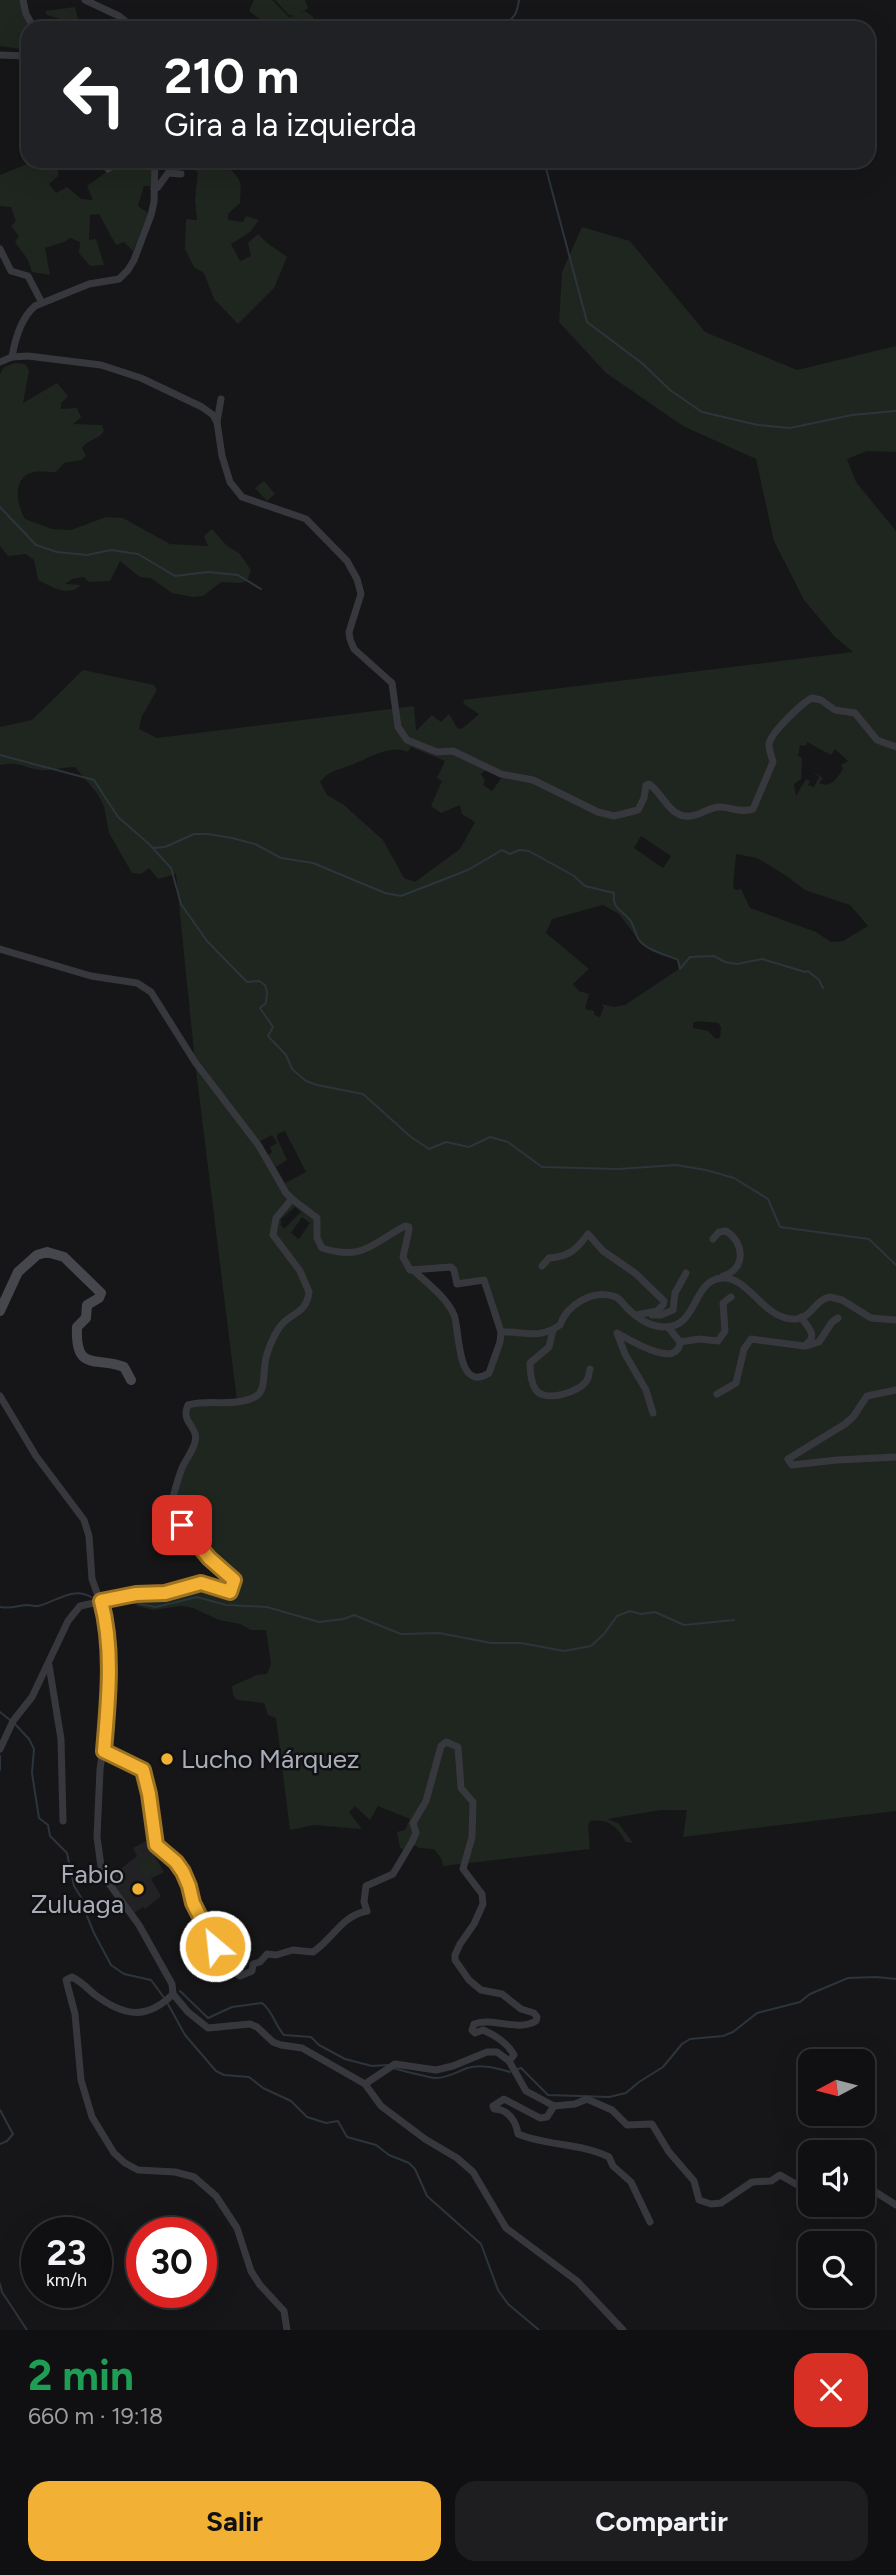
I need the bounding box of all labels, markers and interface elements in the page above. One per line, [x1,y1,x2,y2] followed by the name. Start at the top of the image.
[164,46,299,105] text: 210 m
[49,49,140,140] icon: left
[164,106,417,144] text: Gira a la izquierda
[152,1495,212,1555] pin
[163,1506,201,1544] icon: arrive
[181,1743,360,1775] place label: Lucho Márquez
[159,1751,175,1767] marker: Lucho Márquez
[31,1858,124,1920] place label: Fabio Zuluaga
[130,1881,146,1897] marker: Fabio Zuluaga
[178,1909,252,1983] position arrow
[798,2049,875,2126] north arrow
[798,2049,875,2308] map controls
[798,2140,875,2217] button: sound
[126,2217,217,2308] speed limit sign: 30
[798,2231,875,2308] button: search
[47,2232,86,2274] text: 23
[46,2269,87,2291] text: km/h
[28,2350,134,2401] text: 2 min
[794,2353,868,2427] button: close
[28,2402,163,2430] text: 660 m · 19:18
[28,2481,441,2561] button: Salir
[455,2481,868,2561] button: Compartir

